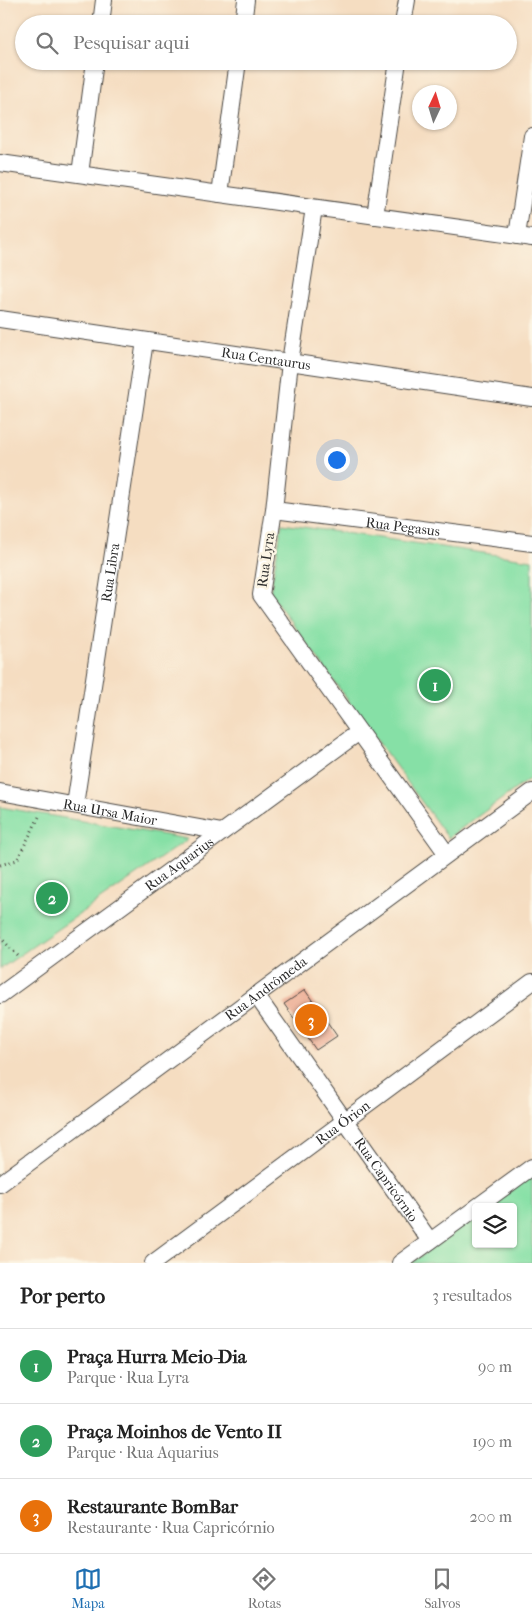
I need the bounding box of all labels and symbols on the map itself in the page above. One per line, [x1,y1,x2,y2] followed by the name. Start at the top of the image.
[412,85,457,130] north arrow
[220,343,312,374] street label: Rua Centaurus
[324,447,350,473] your location
[365,513,441,540] street label: Rua Pegasus
[254,531,278,589] street label: Rua Lyra
[97,541,123,603] street label: Rua Libra
[419,666,451,704] pin: 1
[62,795,159,829] street label: Rua Ursa Maior
[141,833,217,895] street label: Rua Aquarius
[36,879,68,917] pin: 2
[221,952,310,1024] street label: Rua Andrômeda
[295,1001,327,1039] pin: 3
[312,1097,373,1148] street label: Rua Órion
[351,1134,422,1225] street label: Rua Capricórnio

